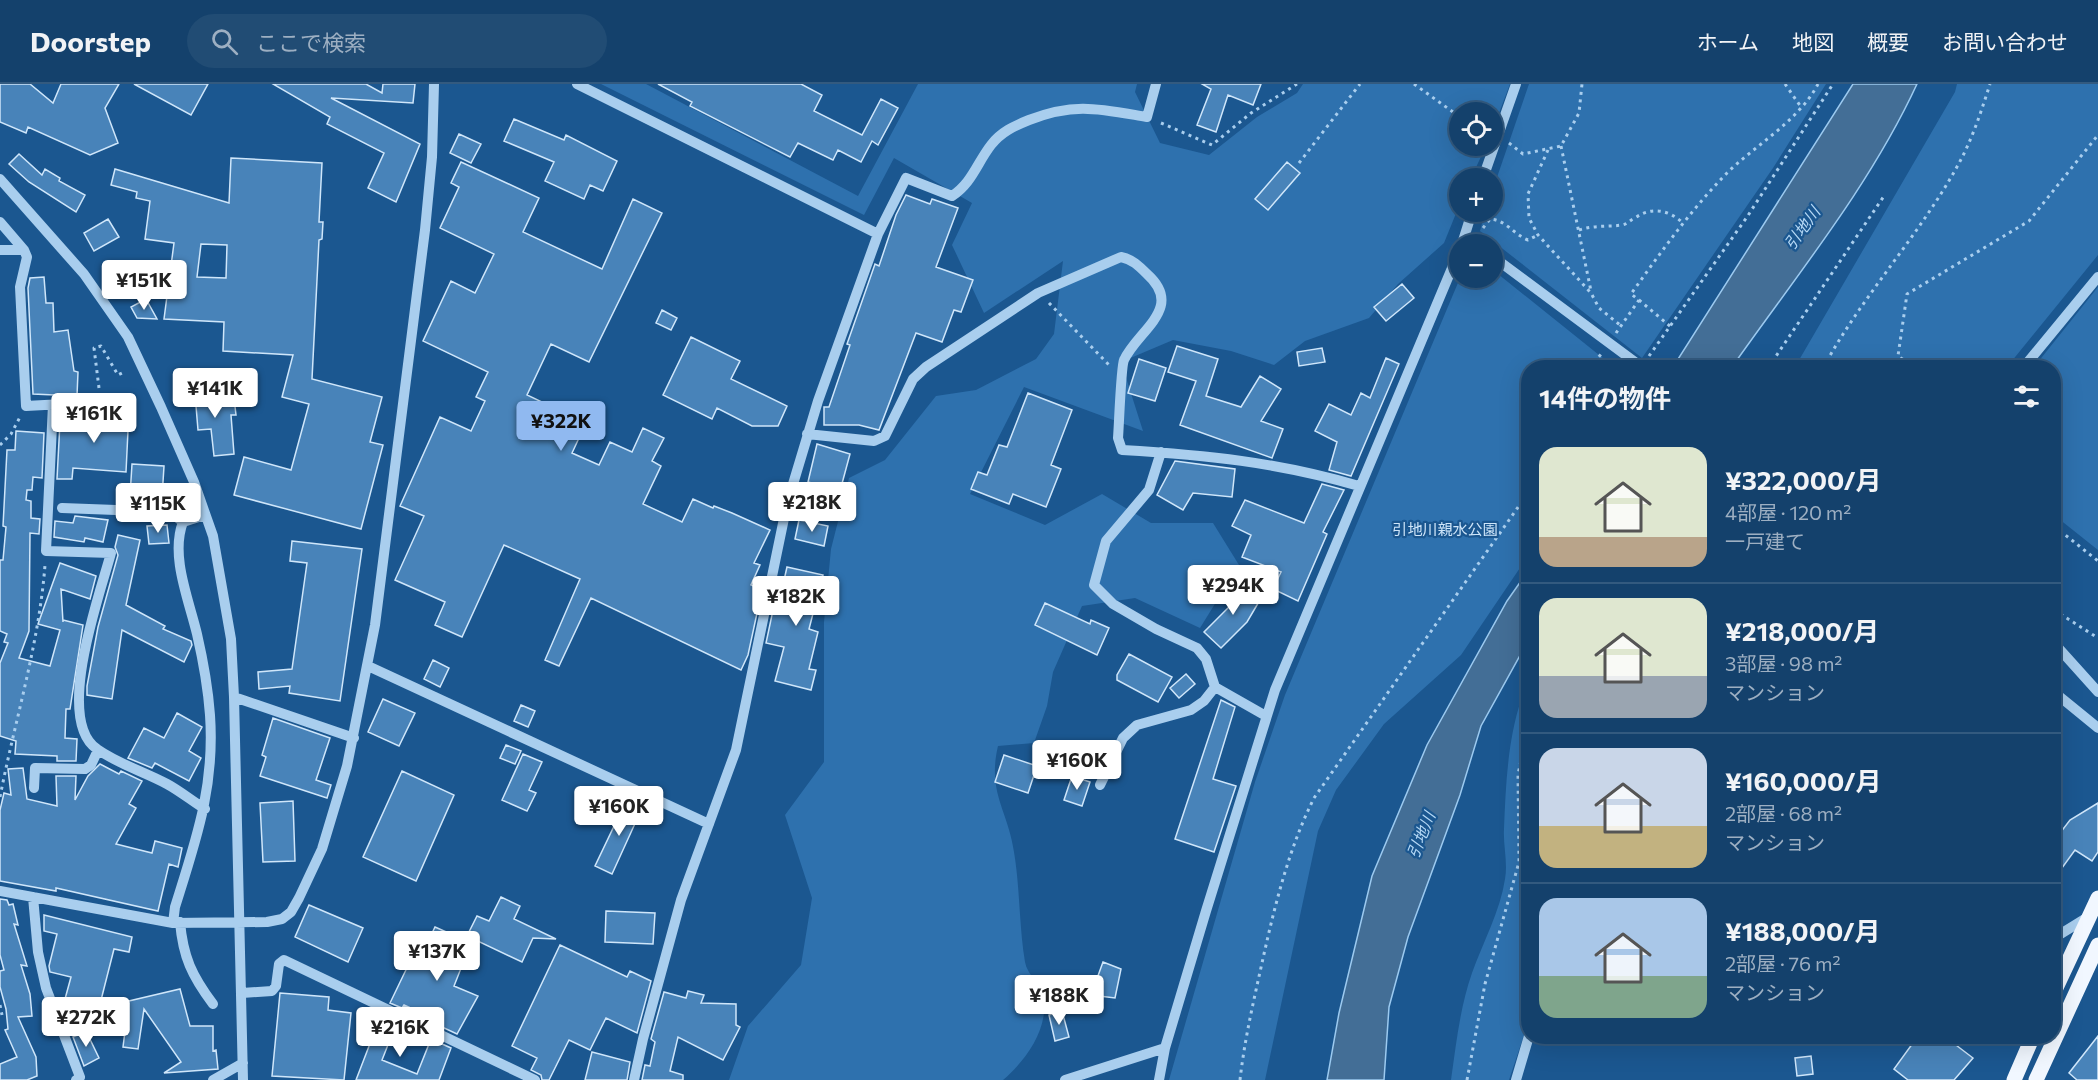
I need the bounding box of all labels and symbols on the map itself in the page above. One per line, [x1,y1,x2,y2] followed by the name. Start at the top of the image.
[1780,201,1825,253] water label: 引地川
[102,260,186,311] pin: ¥151K
[173,368,257,419] pin: ¥141K
[52,393,136,444] pin: ¥161K
[519,401,603,452] pin: ¥322K
[770,482,854,533] pin: ¥218K
[116,483,200,534] pin: ¥115K
[1392,520,1498,538] park label: 引地川親水公園
[1191,565,1275,616] pin: ¥294K
[754,576,838,627] pin: ¥182K
[1035,740,1119,791] pin: ¥160K
[577,786,661,837] pin: ¥160K
[1403,807,1439,861] water label: 引地川
[395,931,479,982] pin: ¥137K
[1017,975,1101,1026] pin: ¥188K
[44,997,128,1048] pin: ¥272K
[358,1007,442,1058] pin: ¥216K

